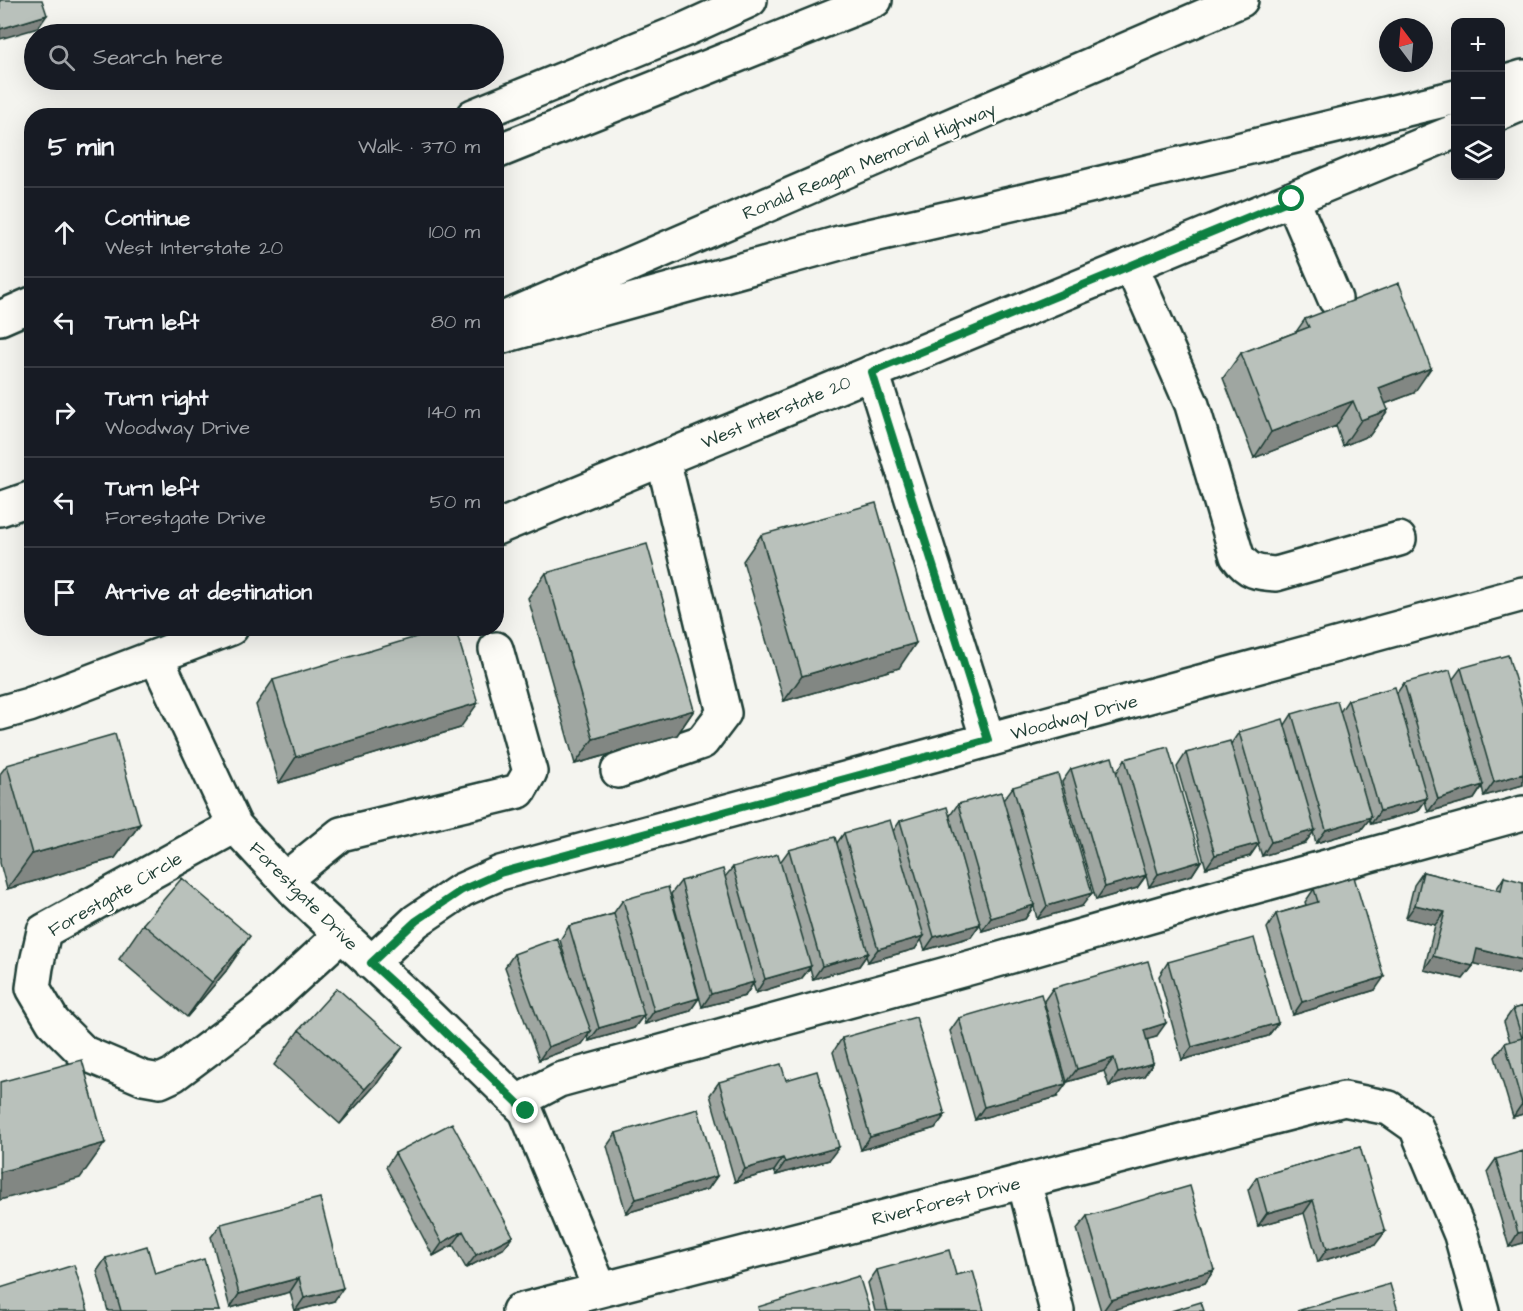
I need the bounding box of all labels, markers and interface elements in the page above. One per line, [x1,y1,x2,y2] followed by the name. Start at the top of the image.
[1379,18,1433,72] north arrow
[1451,18,1505,180] map controls
[1451,18,1505,72] button: +
[24,24,504,90] search box
[45,41,78,74] icon: search
[93,42,223,73] text: Search here
[1451,72,1505,126] button: −
[739,97,1000,227] street label: Ronald Reagan Memorial Highway
[1451,126,1505,180] button: layers
[48,129,114,165] text: 5 min
[358,133,480,161] text: Walk · 370 m
[1278,185,1304,211] route start
[105,203,190,234] text: Continue
[48,216,81,249] icon: ahead
[429,218,480,246] text: 100 m
[105,234,283,262] text: West Interstate 20
[48,306,81,339] icon: left
[105,307,199,338] text: Turn left
[431,308,480,336] text: 80 m
[698,370,855,455] street label: West Interstate 20
[105,383,208,414] text: Turn right
[48,396,81,429] icon: right
[428,398,480,426] text: 140 m
[105,414,250,442] text: Woodway Drive
[105,473,199,504] text: Turn left
[48,486,81,519] icon: left
[430,488,480,516] text: 50 m
[105,504,266,532] text: Forestgate Drive
[48,576,81,609] icon: arrive
[105,577,312,608] text: Arrive at destination
[1008,688,1141,747] street label: Woodway Drive
[243,836,364,957] street label: Forestgate Drive
[44,846,187,944] street label: Forestgate Circle
[512,1097,538,1123] route end
[869,1171,1023,1232] street label: Riverforest Drive

